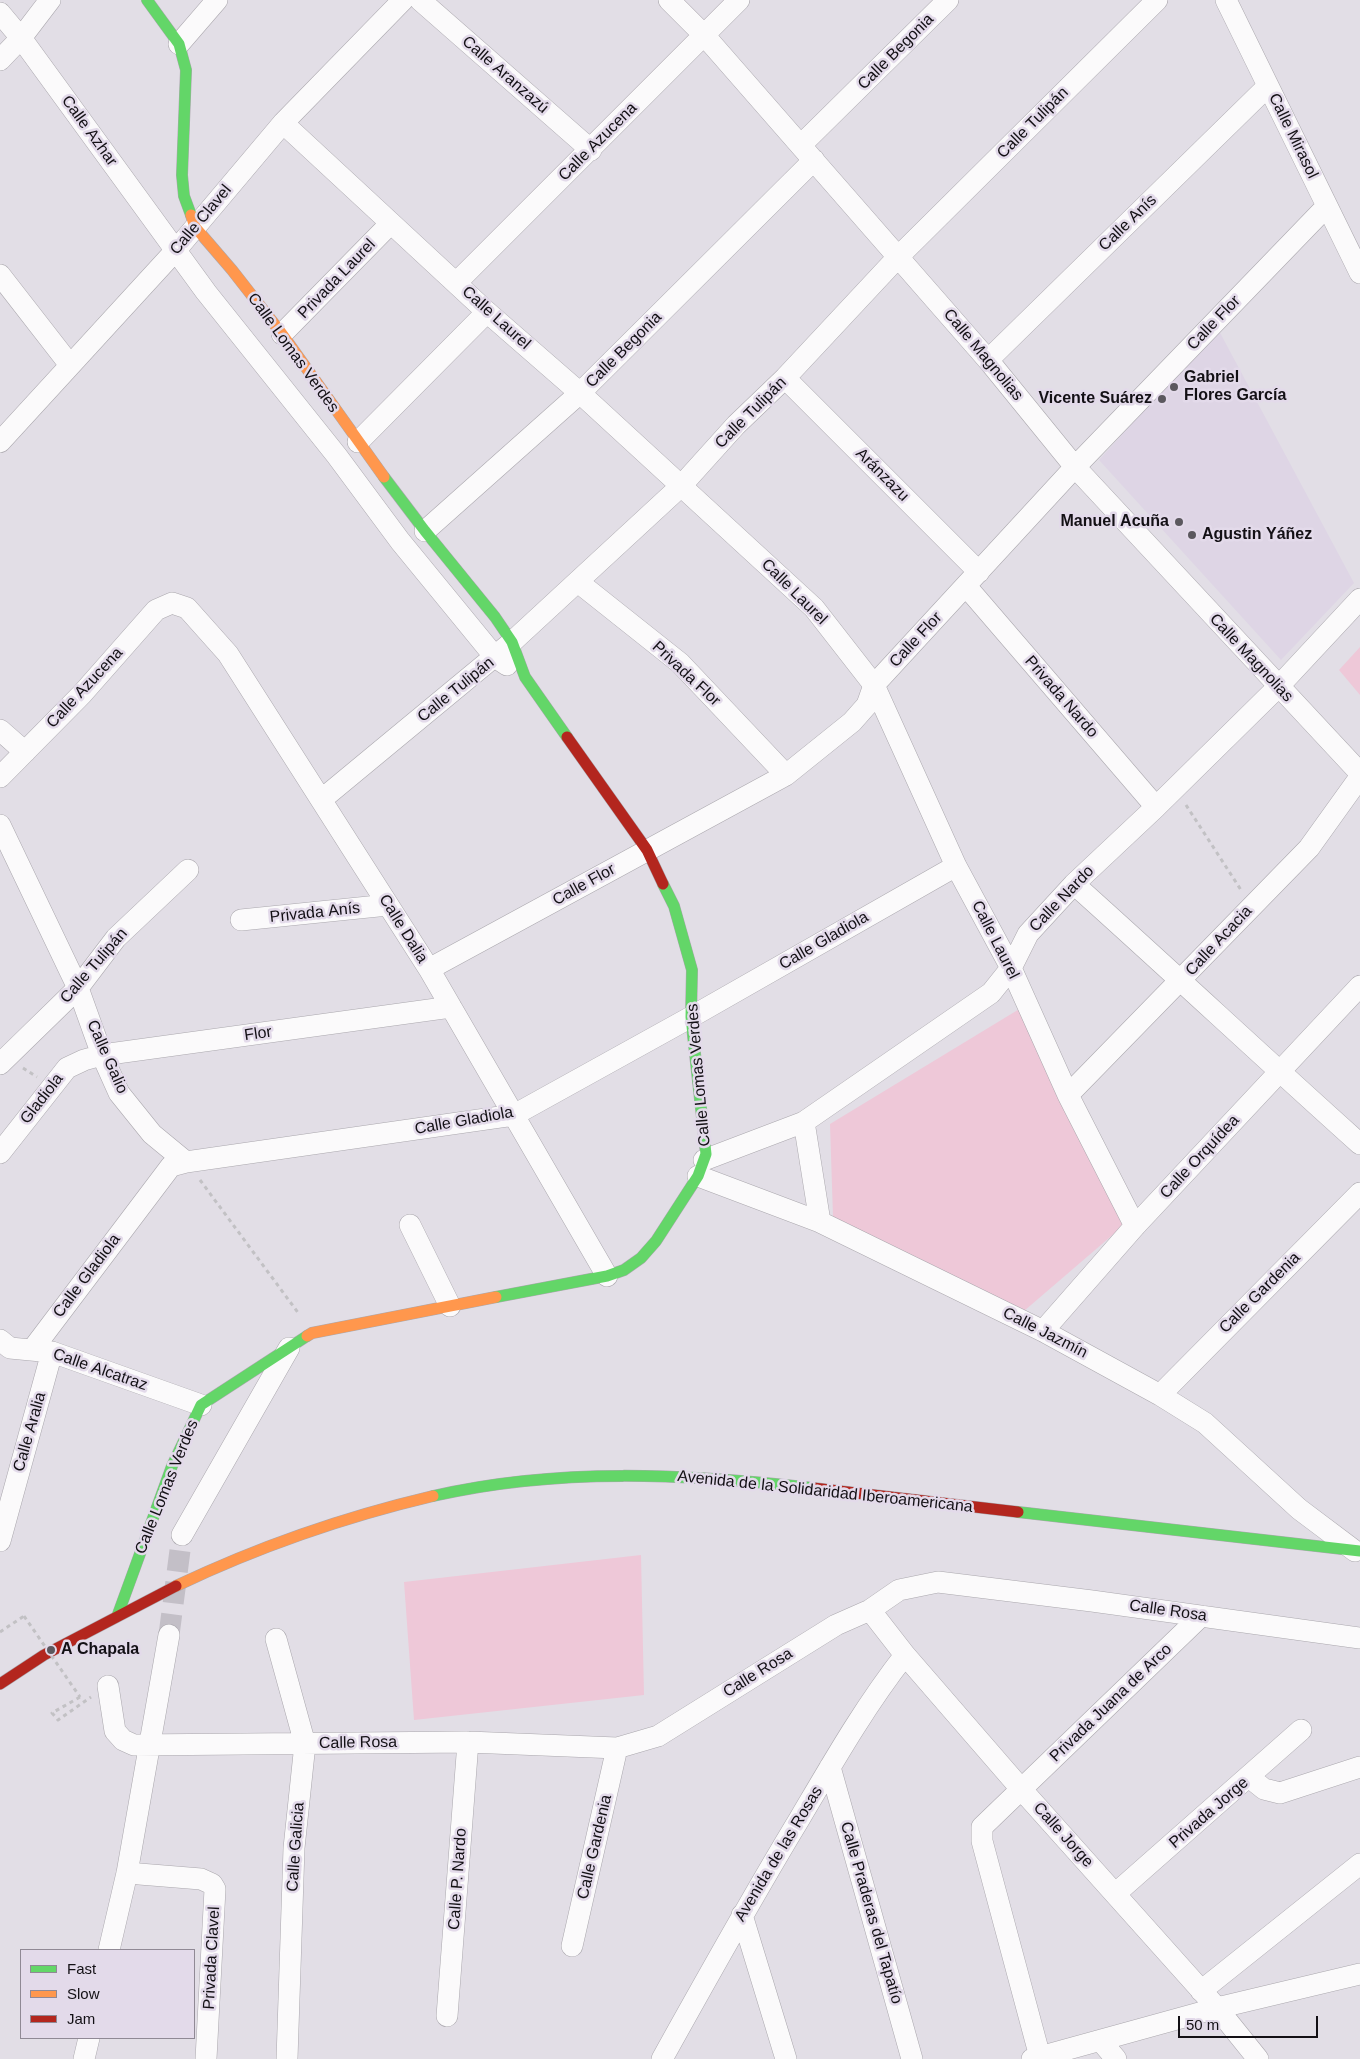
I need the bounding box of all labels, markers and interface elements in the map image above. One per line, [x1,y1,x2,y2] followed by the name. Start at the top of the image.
[854,10,938,94] street label: Calle Begonia
[458,32,552,118] street label: Calle Aranzazú
[993,83,1073,163] street label: Calle Tulipán
[1264,90,1322,182] street label: Calle Mirasol
[57,92,121,170] street label: Calle Azhar
[555,99,641,185] street label: Calle Azucena
[166,181,236,259] street label: Calle Clavel
[1095,191,1161,255] street label: Calle Anís
[294,235,380,323] street label: Privada Laurel
[458,282,534,354] street label: Calle Laurel
[243,289,343,417] street label: Calle Lomas Verdes
[1183,292,1245,354] street label: Calle Flor
[939,305,1027,405] street label: Calle Magnolias
[582,308,666,392] street label: Calle Begonia
[1184,368,1286,406] place label: Gabriel Flores García
[711,373,791,453] street label: Calle Tulipán
[1168,381,1180,393] marker: Gabriel Flores García
[1038,389,1152,409] place label: Vicente Suárez
[1156,393,1168,405] marker: Vicente Suárez
[851,444,913,506] street label: Aránzazu
[1061,512,1169,532] place label: Manuel Acuña
[1173,516,1185,528] marker: Manuel Acuña
[1202,525,1312,545] place label: Agustin Yáñez
[1186,529,1198,541] marker: Agustin Yáñez
[757,555,831,629] street label: Calle Laurel
[886,608,946,672] street label: Calle Flor
[1205,610,1297,706] street label: Calle Magnolias
[648,638,724,710] street label: Privada Flor
[43,644,127,732] street label: Calle Azucena
[1020,652,1102,742] street label: Privada Nardo
[414,653,498,727] street label: Calle Tulipán
[549,860,619,910] street label: Calle Flor
[1026,862,1098,936] street label: Calle Nardo
[374,891,432,967] street label: Calle Dalia
[967,898,1023,982] street label: Calle Laurel
[269,899,361,927] street label: Privada Anís
[1182,902,1256,980] street label: Calle Acacia
[776,908,872,974] street label: Calle Gladiola
[56,925,132,1007] street label: Calle Tulipán
[683,1003,715,1147] street label: Calle Lomas Verdes
[82,1017,132,1097] street label: Calle Galio
[243,1023,273,1045] street label: Flor
[16,1070,68,1128] street label: Gladiola
[413,1103,515,1139] street label: Calle Gladiola
[1156,1111,1244,1203] street label: Calle Orquídea
[49,1230,125,1322] street label: Calle Gladiola
[1215,1248,1305,1338] street label: Calle Gardenia
[999,1303,1091,1363] street label: Calle Jazmín
[50,1345,150,1395] street label: Calle Alcatraz
[9,1390,51,1474] street label: Calle Aralia
[131,1417,203,1557] street label: Calle Lomas Verdes
[676,1467,974,1517] street label: Avenida de la Solidaridad Iberoamericana
[1128,1596,1208,1626] street label: Calle Rosa
[61,1640,139,1660] place label: A Chapala
[1046,1640,1176,1766] street label: Privada Juana de Arco
[45,1644,57,1656] marker: A Chapala
[720,1644,796,1702] street label: Calle Rosa
[319,1733,397,1753] street label: Calle Rosa
[1165,1773,1253,1853] street label: Privada Jorge
[731,1783,827,1925] street label: Avenida de las Rosas
[574,1793,616,1901] street label: Calle Gardenia
[1029,1799,1097,1871] street label: Calle Jorge
[283,1802,309,1892] street label: Calle Galicia
[836,1820,906,2006] street label: Calle Praderas del Tapatío
[445,1827,471,1931] street label: Calle P. Nardo
[200,1906,224,2010] street label: Privada Clavel
[20,1949,195,2039] legend
[67,1960,96,1977] text: Fast
[67,1985,100,2002] text: Slow
[1180,2006,1320,2038] scale bar
[67,2010,95,2027] text: Jam
[1186,2016,1219,2033] text: 50 m

